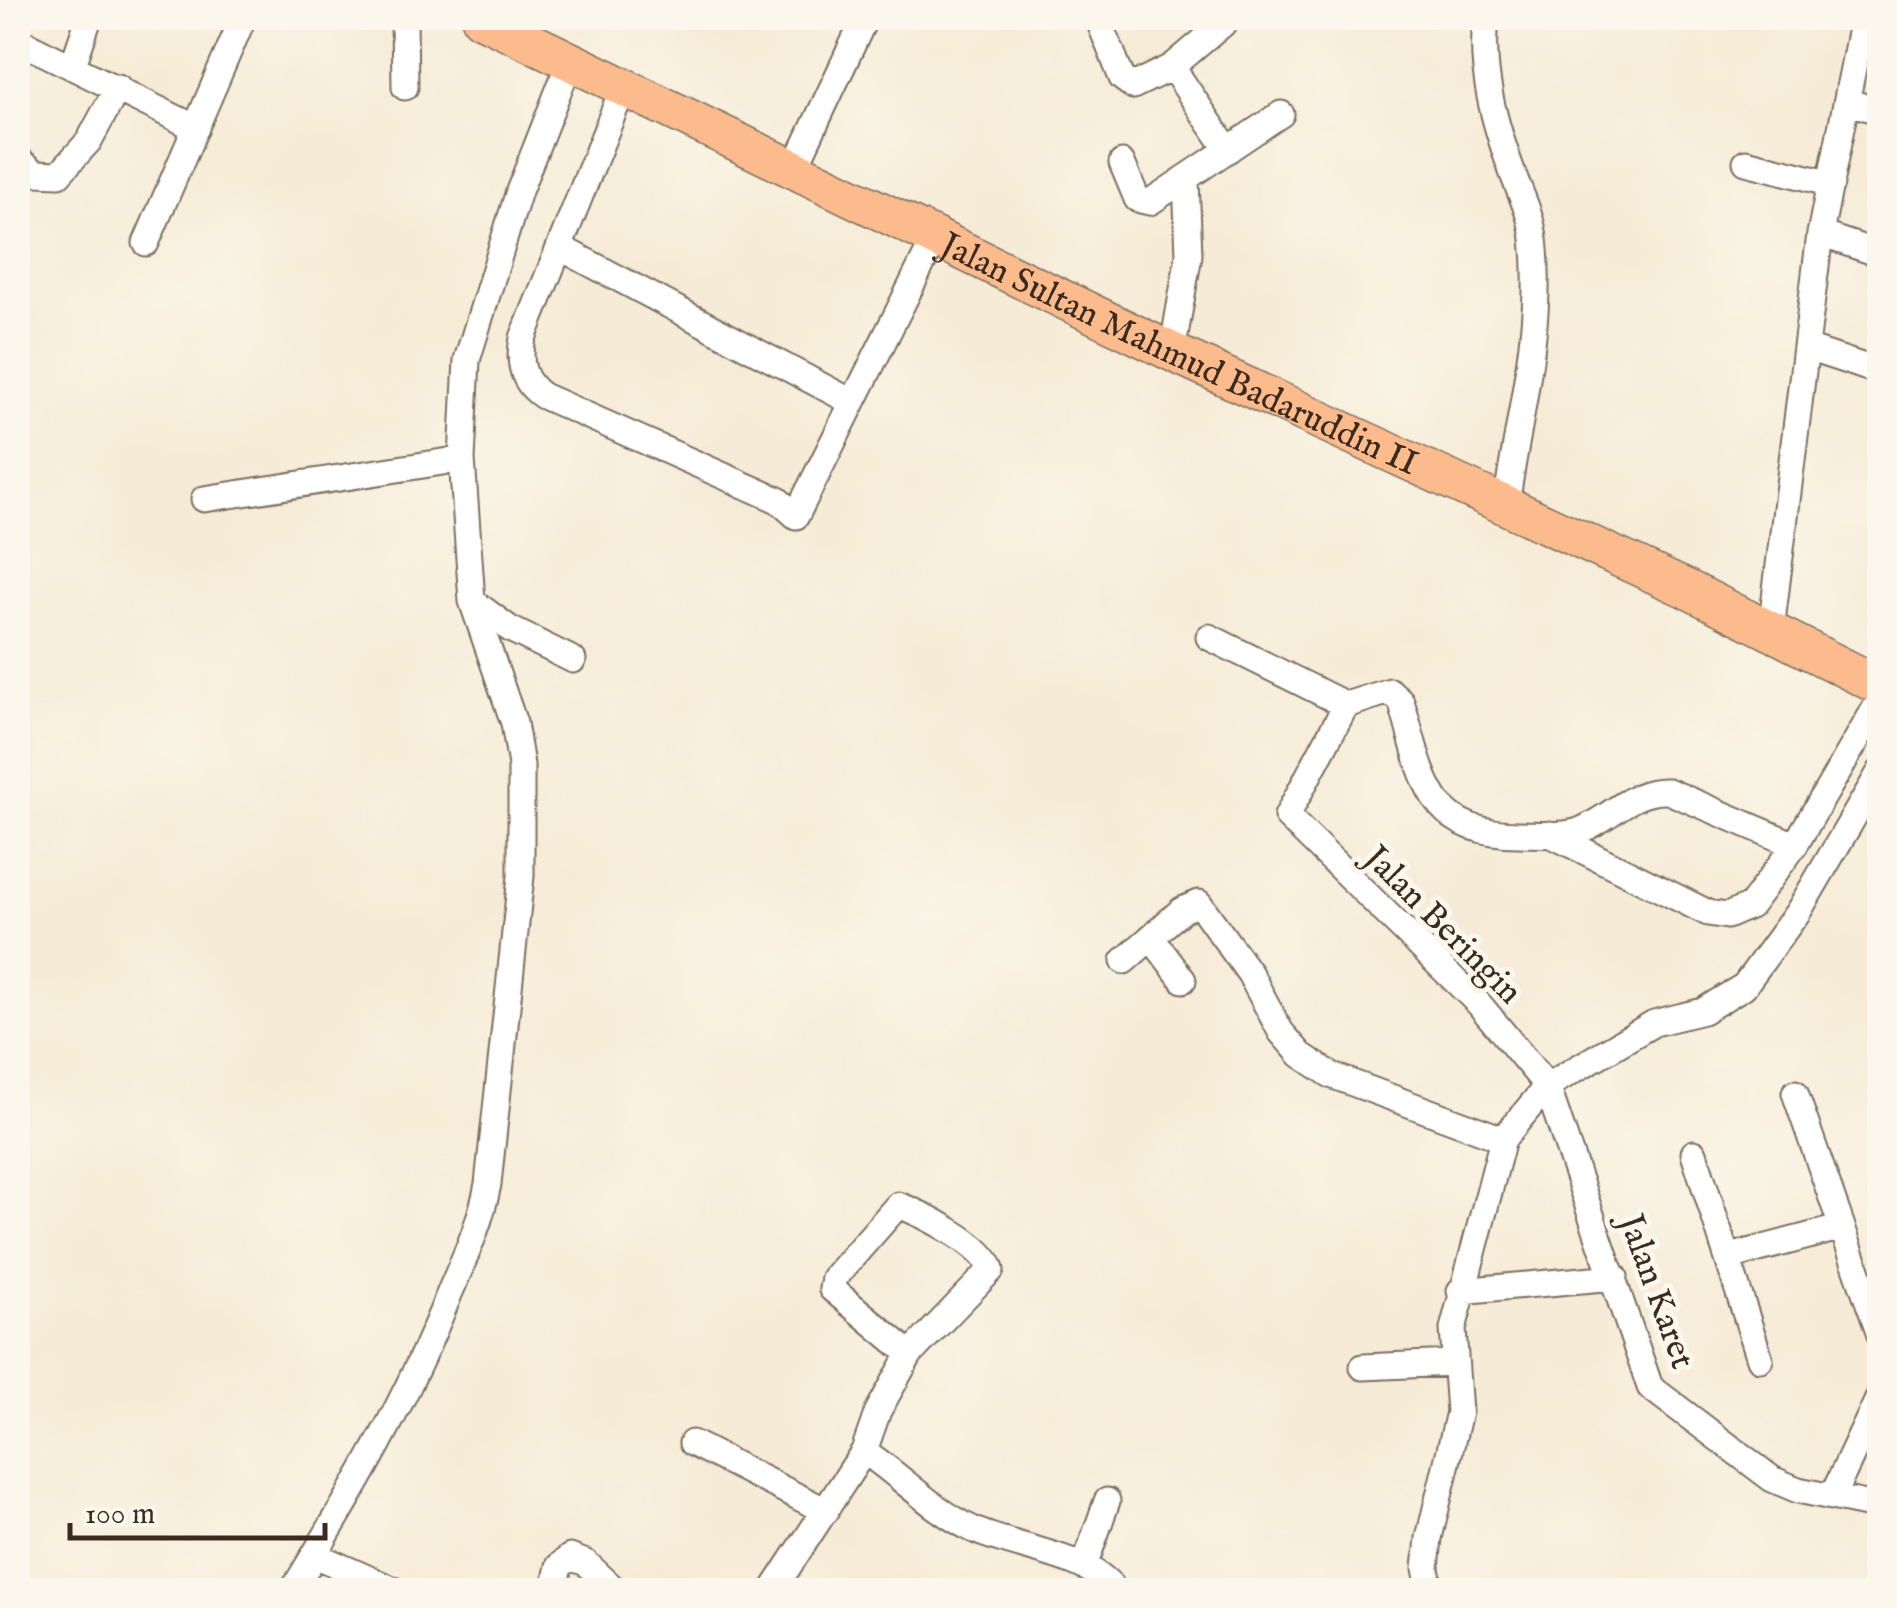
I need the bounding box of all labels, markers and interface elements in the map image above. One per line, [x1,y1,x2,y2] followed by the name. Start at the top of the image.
[929,222,1425,487] street label: Jalan Sultan Mahmud Badaruddin II
[1350,834,1531,1015] street label: Jalan Beringin
[1606,1205,1704,1375] street label: Jalan Karet
[70,1478,325,1540] scale bar
[85,1496,155,1534] text: 100 m

